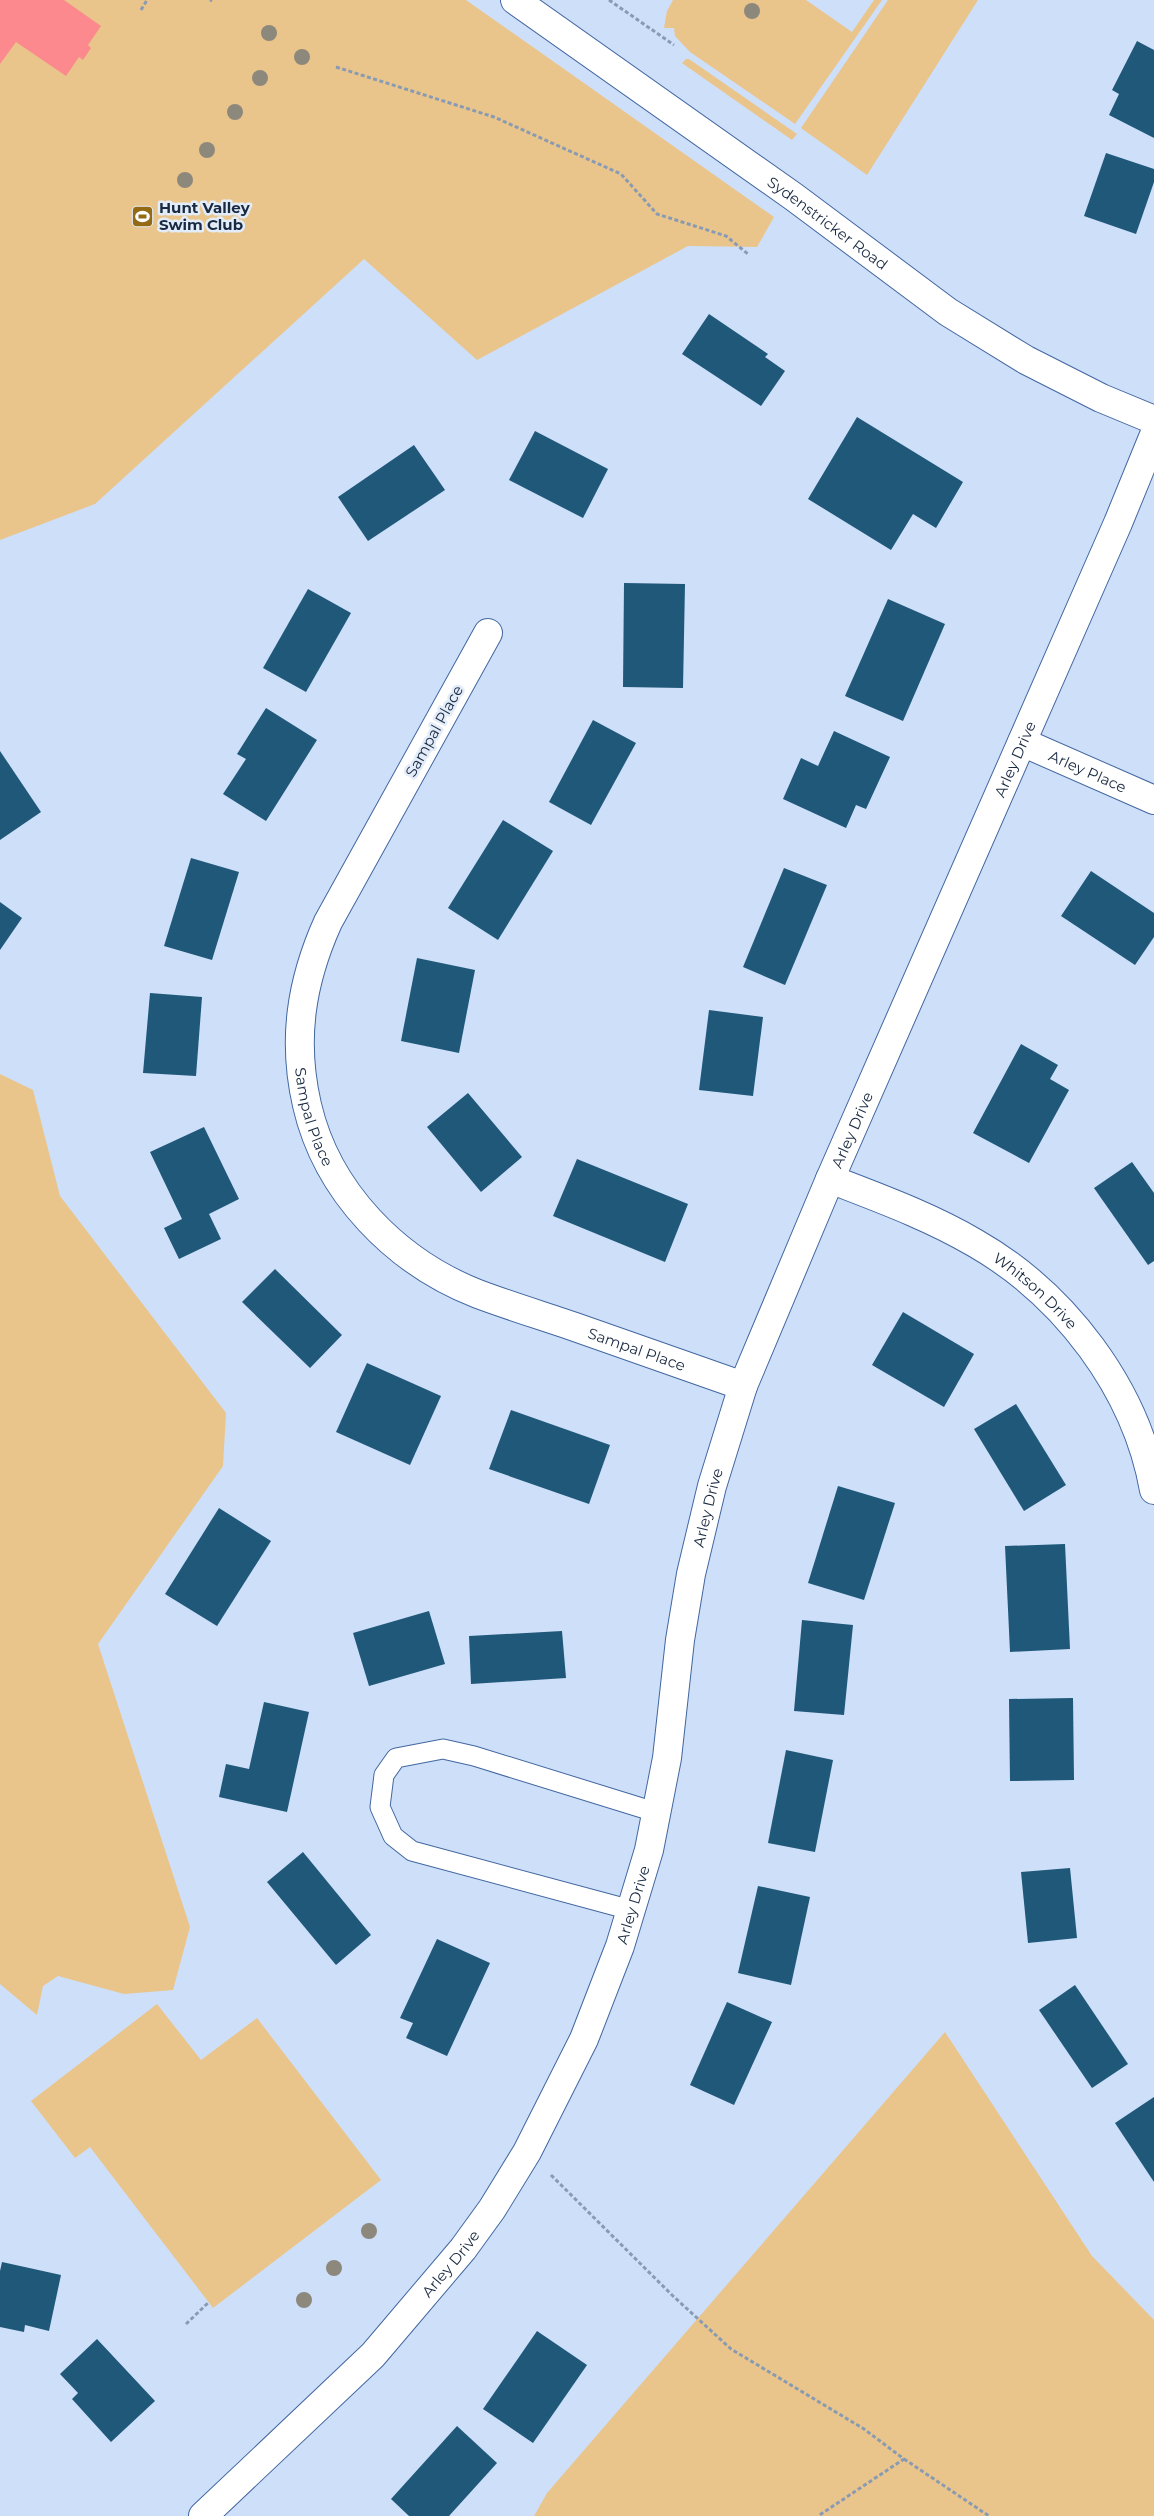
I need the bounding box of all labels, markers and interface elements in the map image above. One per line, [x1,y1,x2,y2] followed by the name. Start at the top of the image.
[764,172,892,273] street label: Sydenstricker Road
[159,198,251,234] place label: Hunt Valley Swim Club
[131,204,155,228] sports icon: Hunt Valley Swim Club
[401,682,467,780] street label: Sampal Place
[989,718,1039,800] street label: Arley Drive
[1046,746,1130,796] street label: Arley Place
[291,1066,338,1169] street label: Sampal Place
[827,1089,877,1171] street label: Arley Drive
[990,1248,1082,1333] street label: Whitson Drive
[586,1323,688,1375] street label: Sampal Place
[688,1465,727,1549] street label: Arley Drive
[612,1863,653,1946] street label: Arley Drive
[417,2226,483,2301] street label: Arley Drive

